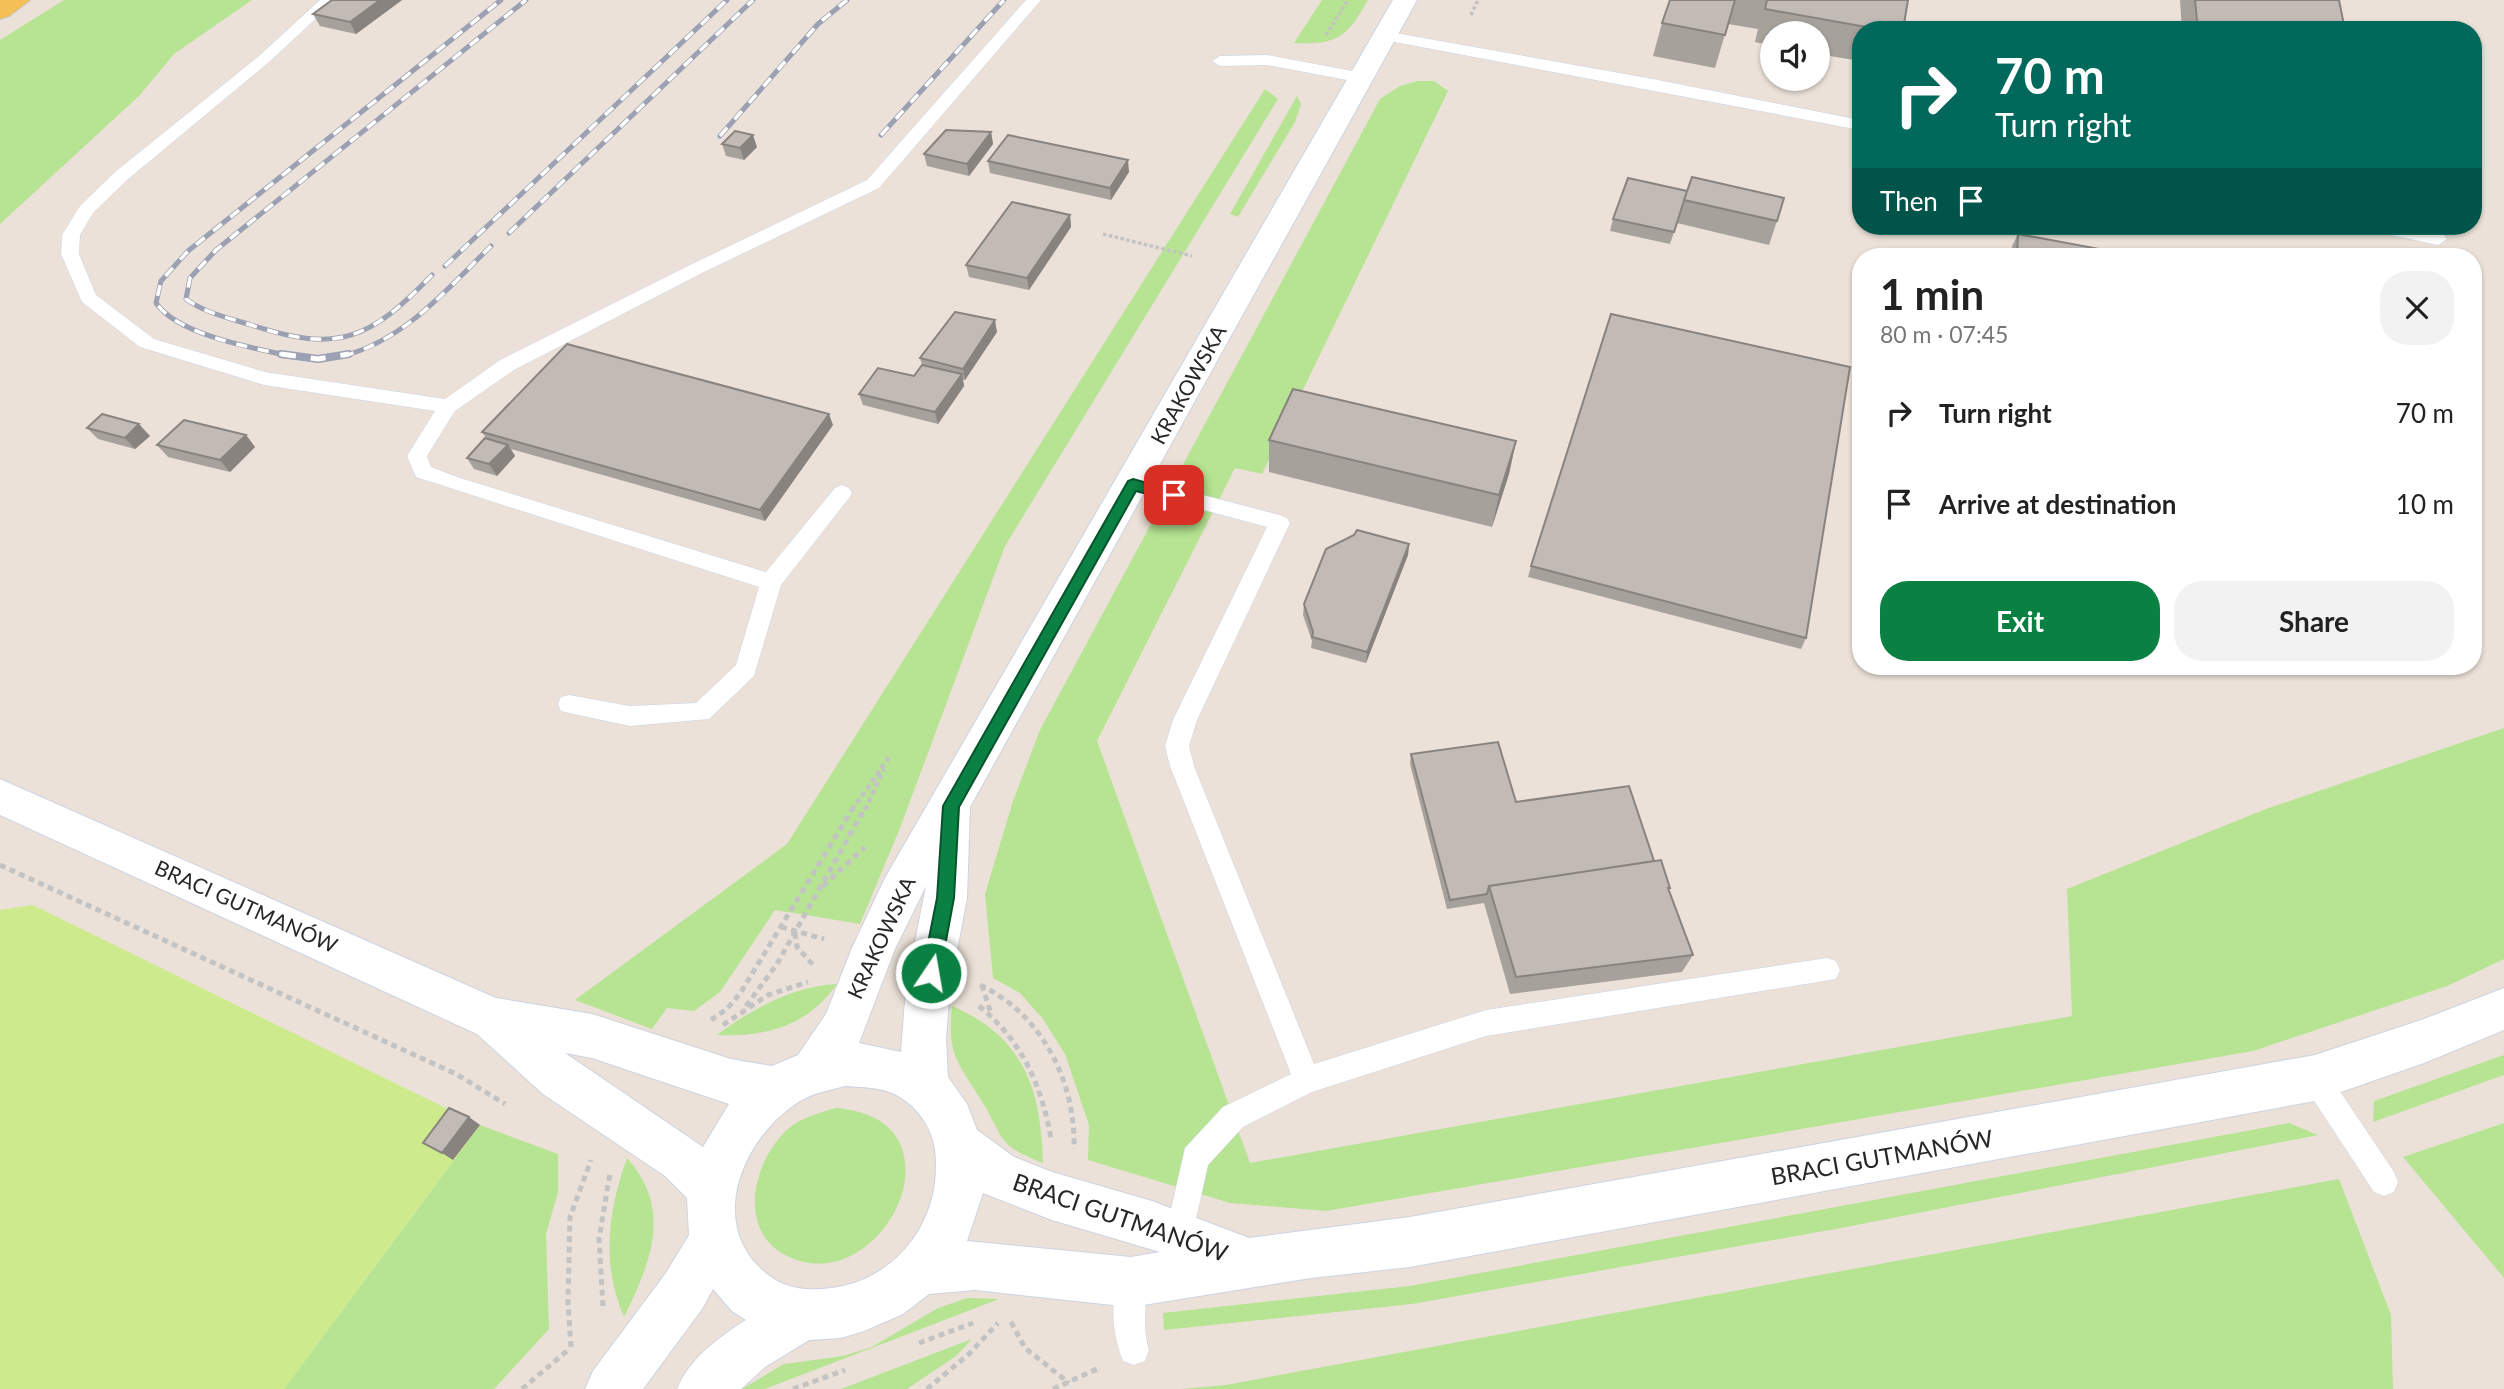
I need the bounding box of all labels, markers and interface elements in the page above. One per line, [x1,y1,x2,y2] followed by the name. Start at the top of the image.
[1760,21,1830,91] map controls
[1760,21,1830,91] button: sound
[1995,46,2105,104] text: 70 m
[1880,49,1971,140] icon: right
[1995,105,2131,144] text: Turn right
[1952,182,1990,220] icon: arrive
[1880,185,1938,217] text: Then
[1880,269,1984,319] text: 1 min
[2380,271,2454,345] button: close
[1145,320,1231,448] street label: KRAKOWSKA
[1880,320,2008,348] text: 80 m · 07:45
[1880,394,1918,432] icon: right
[1939,397,2052,429] text: Turn right
[2396,397,2454,429] text: 70 m
[1144,465,1204,525] pin
[1155,476,1193,514] icon: arrive
[1880,485,1918,523] icon: arrive
[1939,488,2176,520] text: Arrive at destination
[2396,488,2454,520] text: 10 m
[1880,581,2160,661] button: Exit
[2174,581,2454,661] button: Share
[151,854,342,957] street label: BRACI GUTMANÓW
[841,872,920,1002] street label: KRAKOWSKA
[894,936,968,1010] position arrow
[1768,1123,1995,1190] street label: BRACI GUTMANÓW
[1009,1166,1232,1267] street label: BRACI GUTMANÓW

